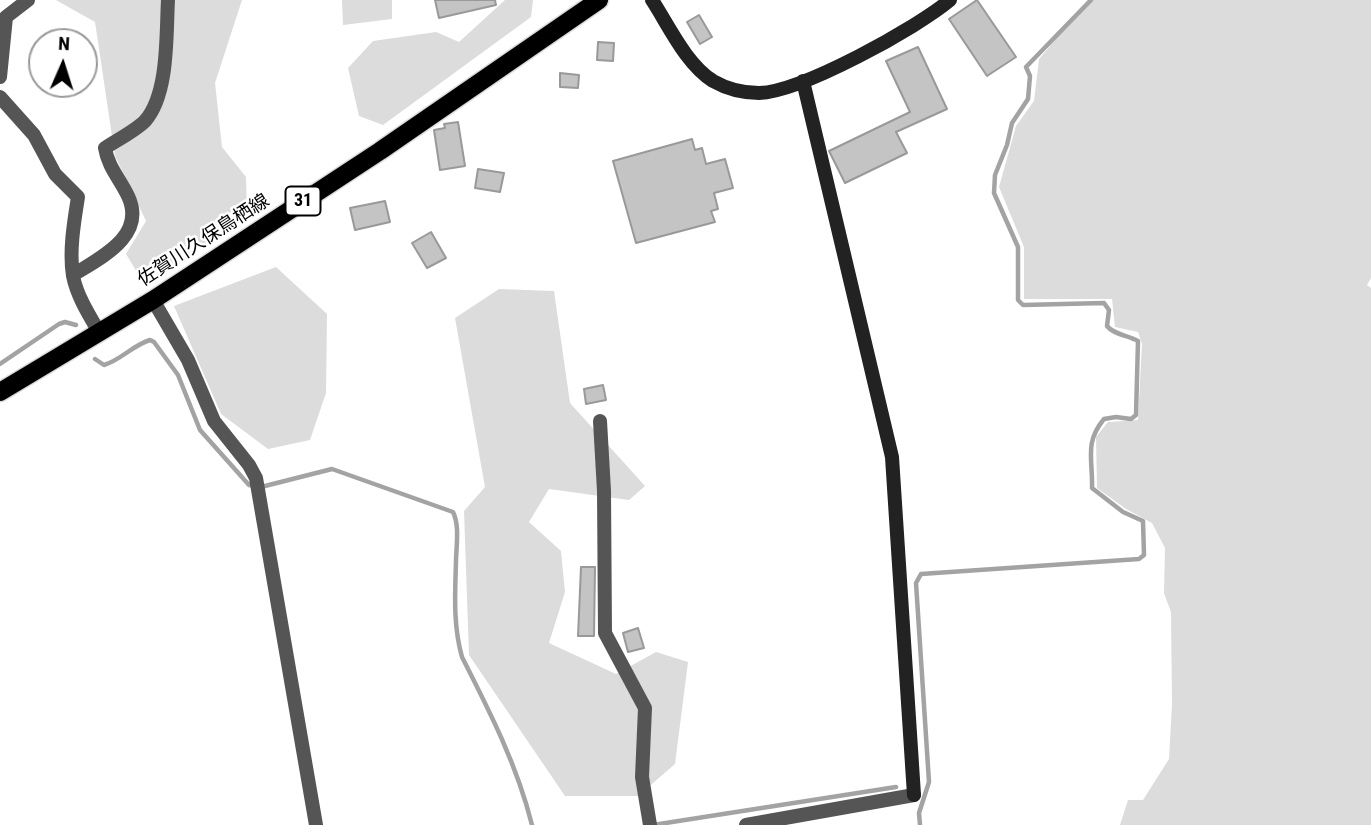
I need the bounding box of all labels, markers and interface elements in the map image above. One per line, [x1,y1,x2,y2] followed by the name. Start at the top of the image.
[28,28,98,98] north arrow
[58,32,70,55] text: N
[286,186,320,216] road number: 31
[134,190,274,292] street label: 佐賀川久保鳥栖線

